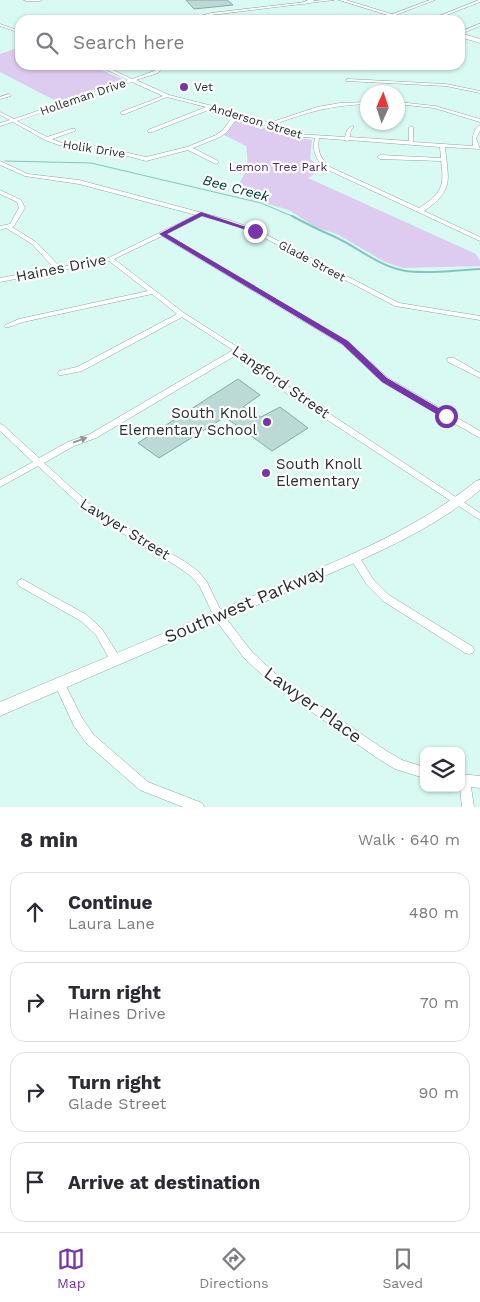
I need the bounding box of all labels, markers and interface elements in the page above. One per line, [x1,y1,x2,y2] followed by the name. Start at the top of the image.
[15,15,465,70] search box
[33,29,61,57] icon: search
[73,31,184,54] text: Search here
[38,76,128,118] street label: Holleman Drive
[194,80,213,94] place label: Vet
[178,81,190,93] marker: Vet
[360,85,405,130] north arrow
[208,100,304,142] street label: Anderson Street
[62,137,126,161] street label: Holik Drive
[229,160,328,174] park label: Lemon Tree Park
[201,171,271,205] water label: Bee Creek
[244,220,267,243] route end
[276,237,348,285] street label: Glade Street
[14,250,108,286] street label: Haines Drive
[229,342,334,423] street label: Langford Street
[119,404,257,439] place label: South Knoll Elementary School
[435,405,458,428] route start
[261,416,273,428] marker: South Knoll Elementary School
[73,436,88,443] one-way arrow
[276,455,362,490] place label: South Knoll Elementary
[260,467,272,479] marker: South Knoll Elementary
[77,494,174,564] street label: Lawyer Street
[161,560,329,647] street label: Southwest Parkway
[260,662,366,747] street label: Lawyer Place
[420,747,465,792] map controls
[420,747,465,792] button: layers
[20,827,78,852] text: 8 min
[358,830,460,849] text: Walk · 640 m
[68,891,152,914] text: Continue
[21,898,49,926] icon: ahead
[409,903,459,922] text: 480 m
[68,914,155,933] text: Laura Lane
[68,981,161,1004] text: Turn right
[21,988,49,1016] icon: right
[420,993,459,1012] text: 70 m
[68,1004,166,1023] text: Haines Drive
[68,1071,161,1094] text: Turn right
[21,1078,49,1106] icon: right
[418,1083,459,1102] text: 90 m
[68,1094,166,1113] text: Glade Street
[21,1168,49,1196] icon: arrive
[68,1171,260,1194] text: Arrive at destination
[57,1245,86,1291] tab: Map
[199,1245,269,1291] tab: Directions
[382,1245,423,1291] tab: Saved

